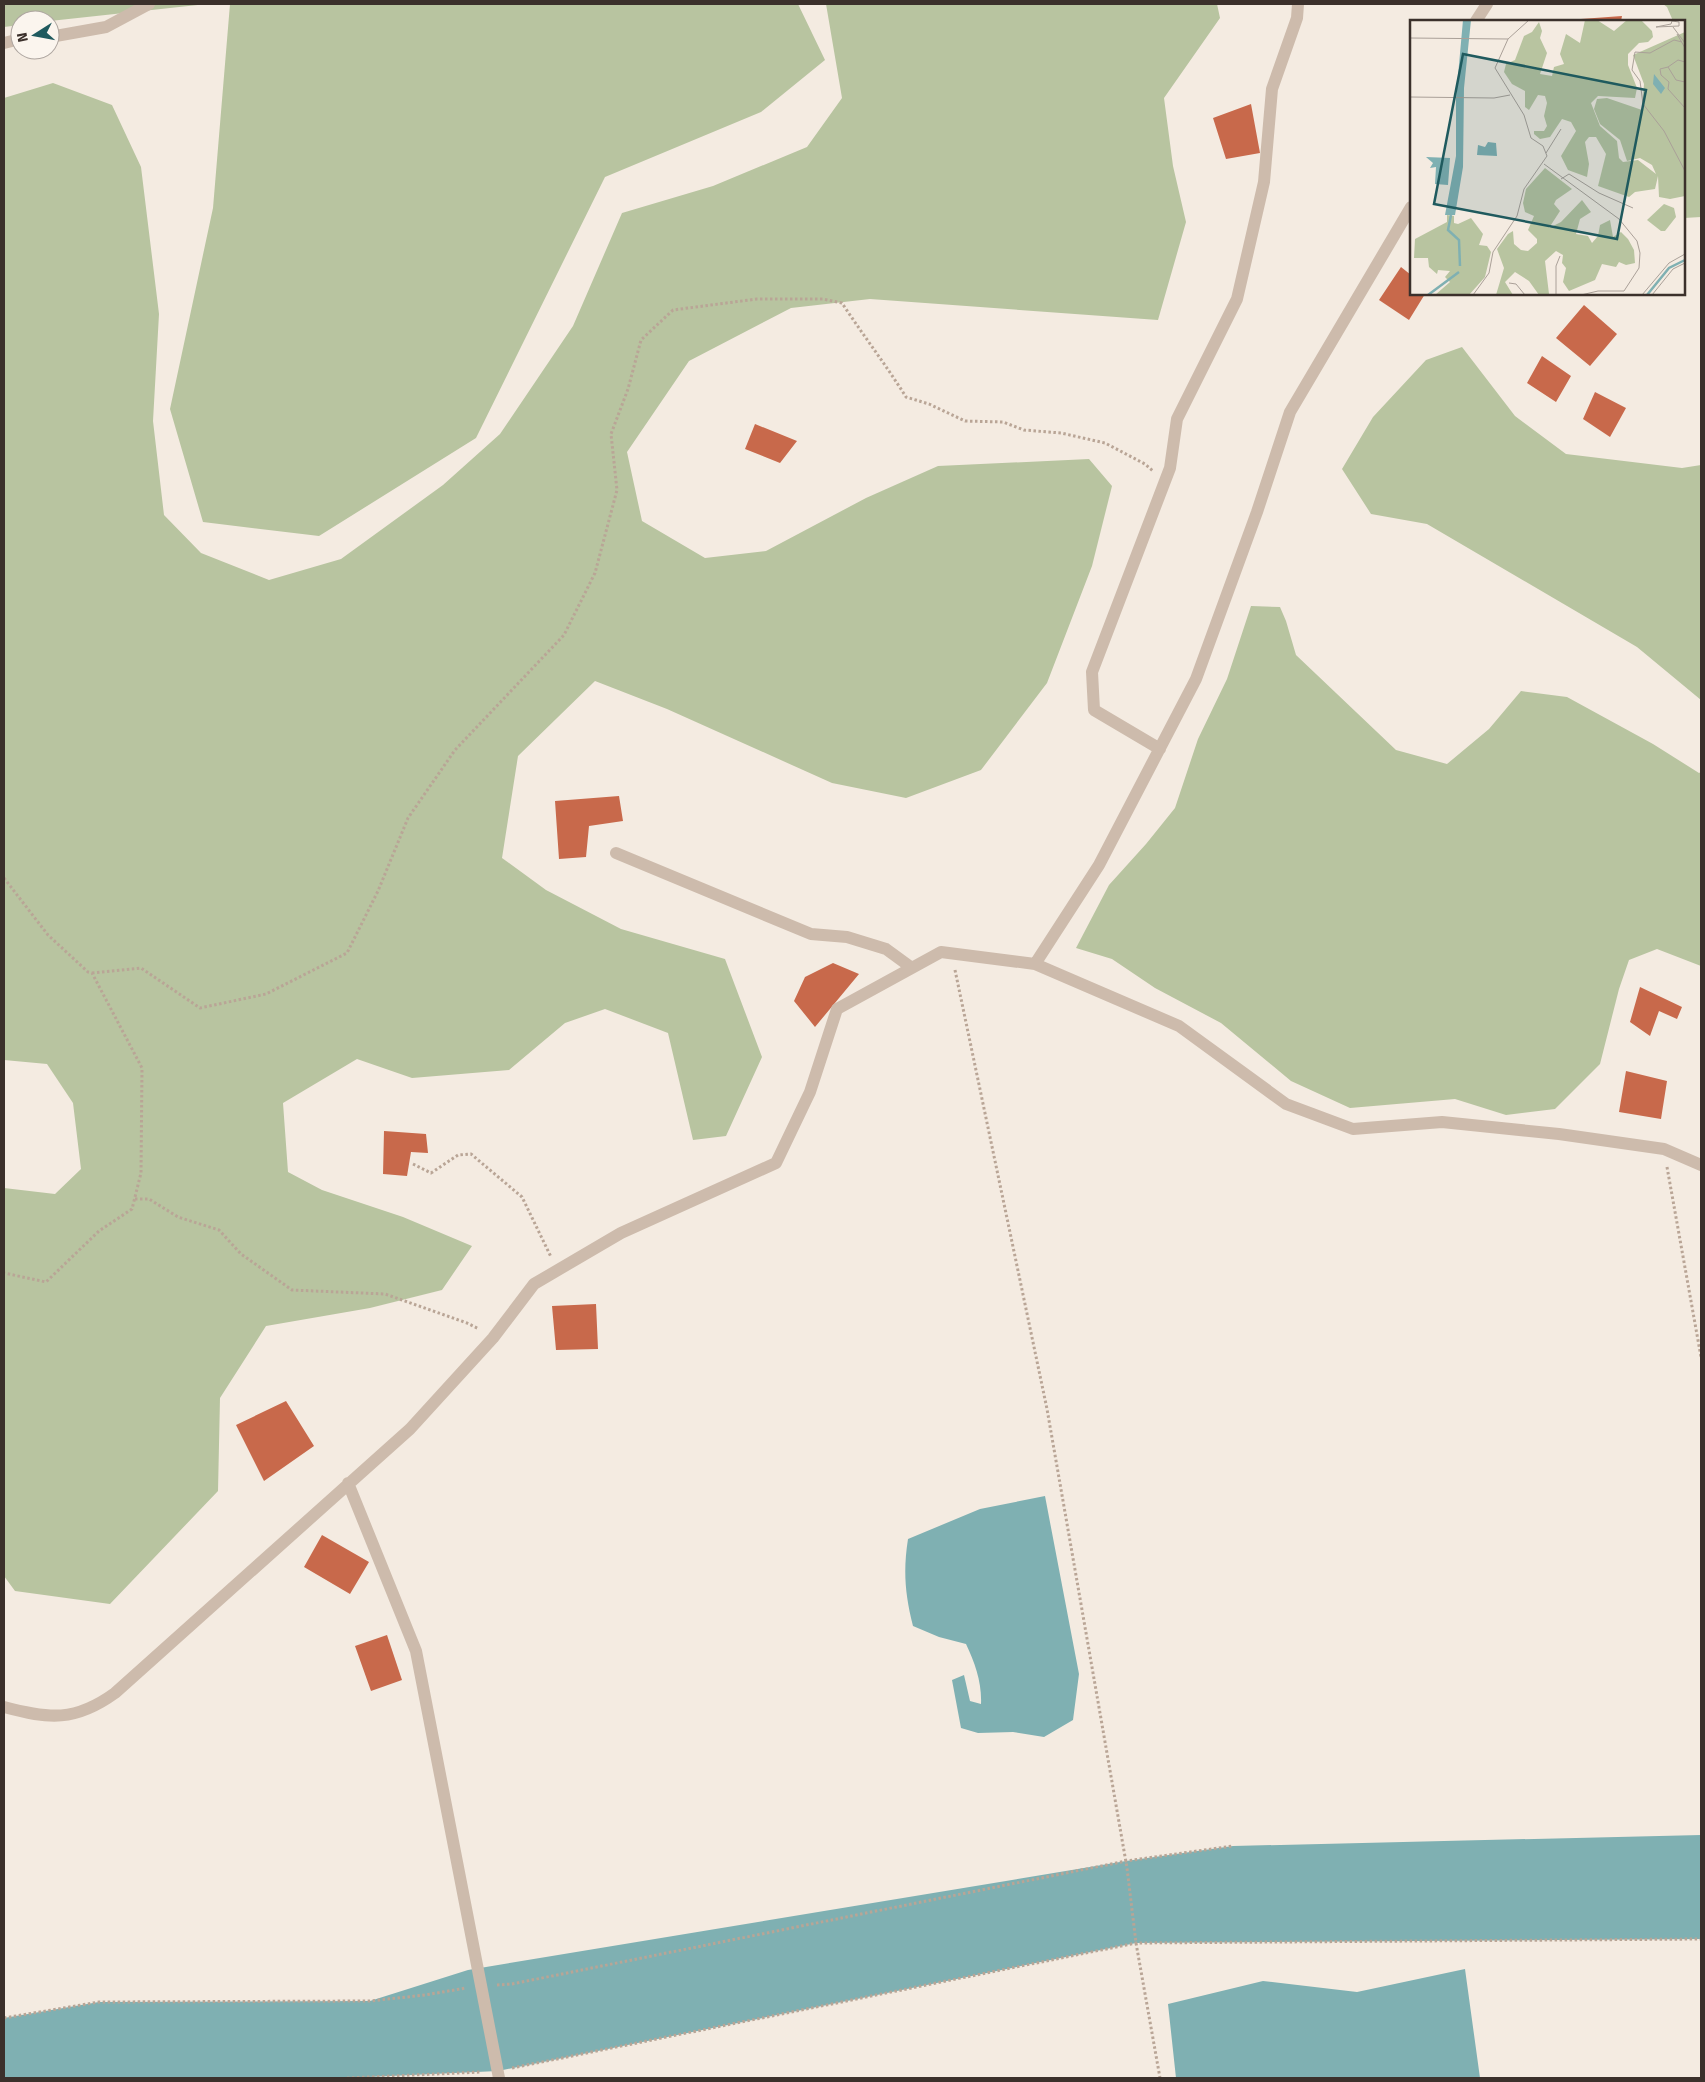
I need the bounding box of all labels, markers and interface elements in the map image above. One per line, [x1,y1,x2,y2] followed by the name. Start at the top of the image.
[10,10,60,60] north arrow
[1410,20,1685,295] inset map
[13,31,32,44] text: N

